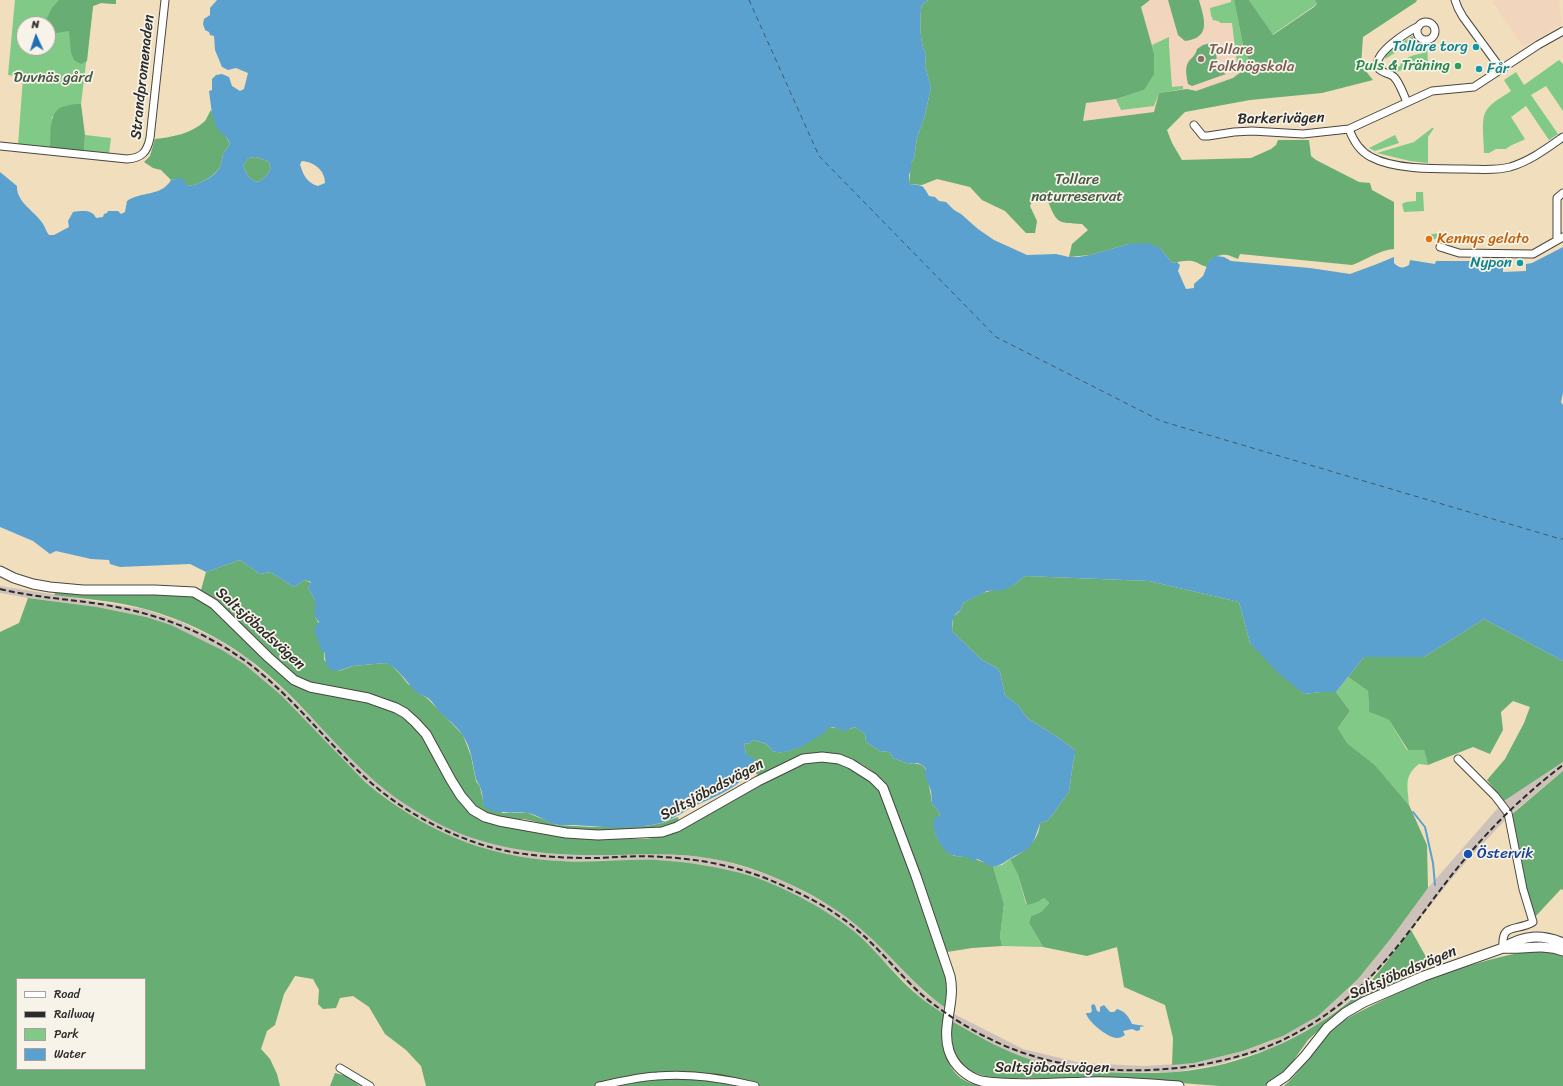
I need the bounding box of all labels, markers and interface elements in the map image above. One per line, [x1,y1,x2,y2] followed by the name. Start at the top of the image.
[127,14,159,140] street label: Strandpromenaden
[31,15,40,34] text: N
[16,16,56,56] north arrow
[1392,38,1468,56] place label: Tollare torg
[1209,41,1294,76] place label: Tollare Folkhögskola
[1471,42,1481,52] marker: Tollare torg
[1196,54,1206,64] marker: Tollare Folkhögskola
[1356,57,1450,75] place label: Puls & Träning
[1487,60,1509,78] place label: Får
[1453,61,1463,71] marker: Puls & Träning
[1474,64,1484,74] marker: Får
[14,69,92,87] park label: Duvnäs gård
[1237,109,1325,129] street label: Barkerivägen
[1031,171,1123,206] park label: Tollare naturreservat
[1437,230,1529,248] place label: Kennys gelato
[1424,234,1434,244] marker: Kennys gelato
[1470,254,1512,272] place label: Nypon
[1515,258,1525,268] marker: Nypon
[211,584,309,674] street label: Saltsjöbadsvägen
[657,755,767,825] street label: Saltsjöbadsvägen
[1477,845,1533,863] place label: Östervik
[1462,848,1474,860] marker: Östervik
[1347,942,1459,1004] street label: Saltsjöbadsvägen
[16,978,146,1070] legend
[54,983,80,1005] text: Road
[54,1003,95,1025] text: Railway
[54,1023,79,1045] text: Park
[54,1043,86,1065] text: Water
[995,1059,1109,1077] street label: Saltsjöbadsvägen

